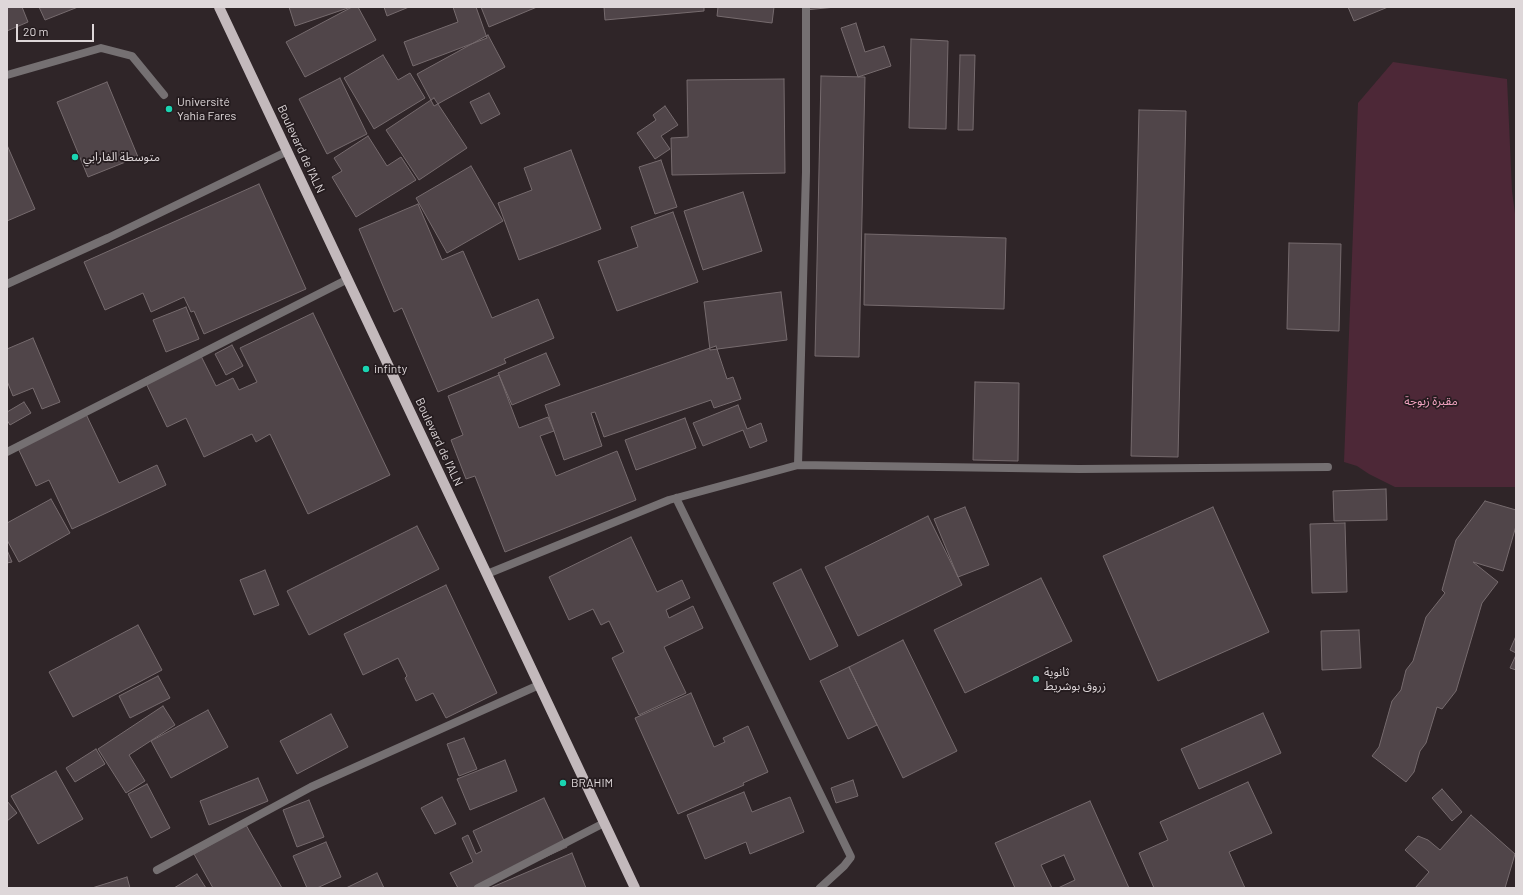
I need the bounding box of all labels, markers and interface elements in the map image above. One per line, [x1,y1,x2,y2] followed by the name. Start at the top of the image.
[18,16,96,42] scale bar
[23,24,49,38] text: 20 m
[177,95,236,123] place label: Université Yahia Fares
[274,103,328,195] street label: Boulevard de l'ALN
[164,104,174,114] marker: Université Yahia Fares
[83,150,160,164] place label: متوسطة الفارابي
[70,152,80,162] marker: متوسطة الفارابي
[374,362,407,376] place label: infinty
[361,364,371,374] marker: infinty
[1404,394,1458,408] park label: مقبرة زبوجة
[412,396,466,488] street label: Boulevard de l'ALN
[1044,665,1106,693] place label: ثانوية زروق بوشريط
[1031,674,1041,684] marker: ثانوية زروق بوشريط
[571,776,613,790] place label: BRAHIM
[558,778,568,788] marker: BRAHIM

